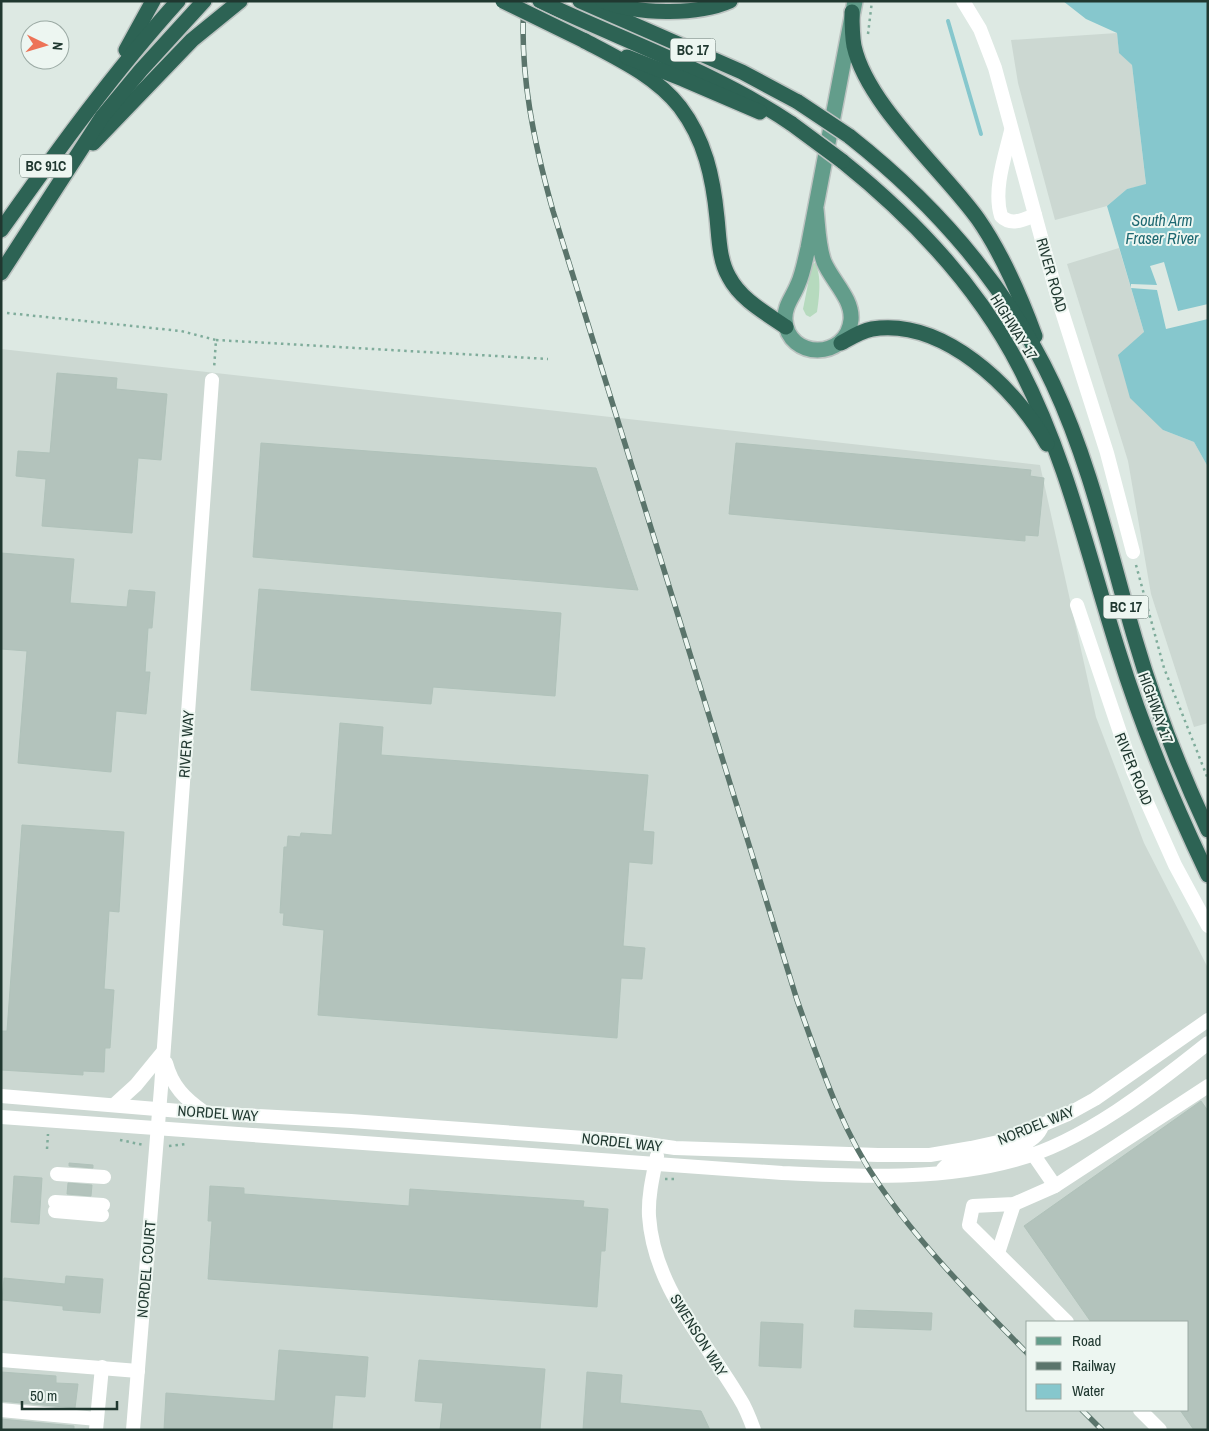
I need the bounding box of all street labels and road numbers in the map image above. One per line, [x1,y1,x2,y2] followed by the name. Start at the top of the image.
[670,38,716,62] road number: BC 17
[20,154,72,178] road number: BC 91C
[1031,235,1073,315] street label: RIVER ROAD
[985,290,1043,364] street label: HIGHWAY 17
[1104,596,1148,618] road number: BC 17
[1133,669,1179,747] street label: HIGHWAY 17
[173,709,199,778] street label: RIVER WAY
[1110,730,1158,809] street label: RIVER ROAD
[177,1100,260,1126] street label: NORDEL WAY
[995,1100,1078,1150] street label: NORDEL WAY
[581,1127,664,1157] street label: NORDEL WAY
[131,1219,161,1319] street label: NORDEL COURT
[665,1290,733,1381] street label: SWENSON WAY

